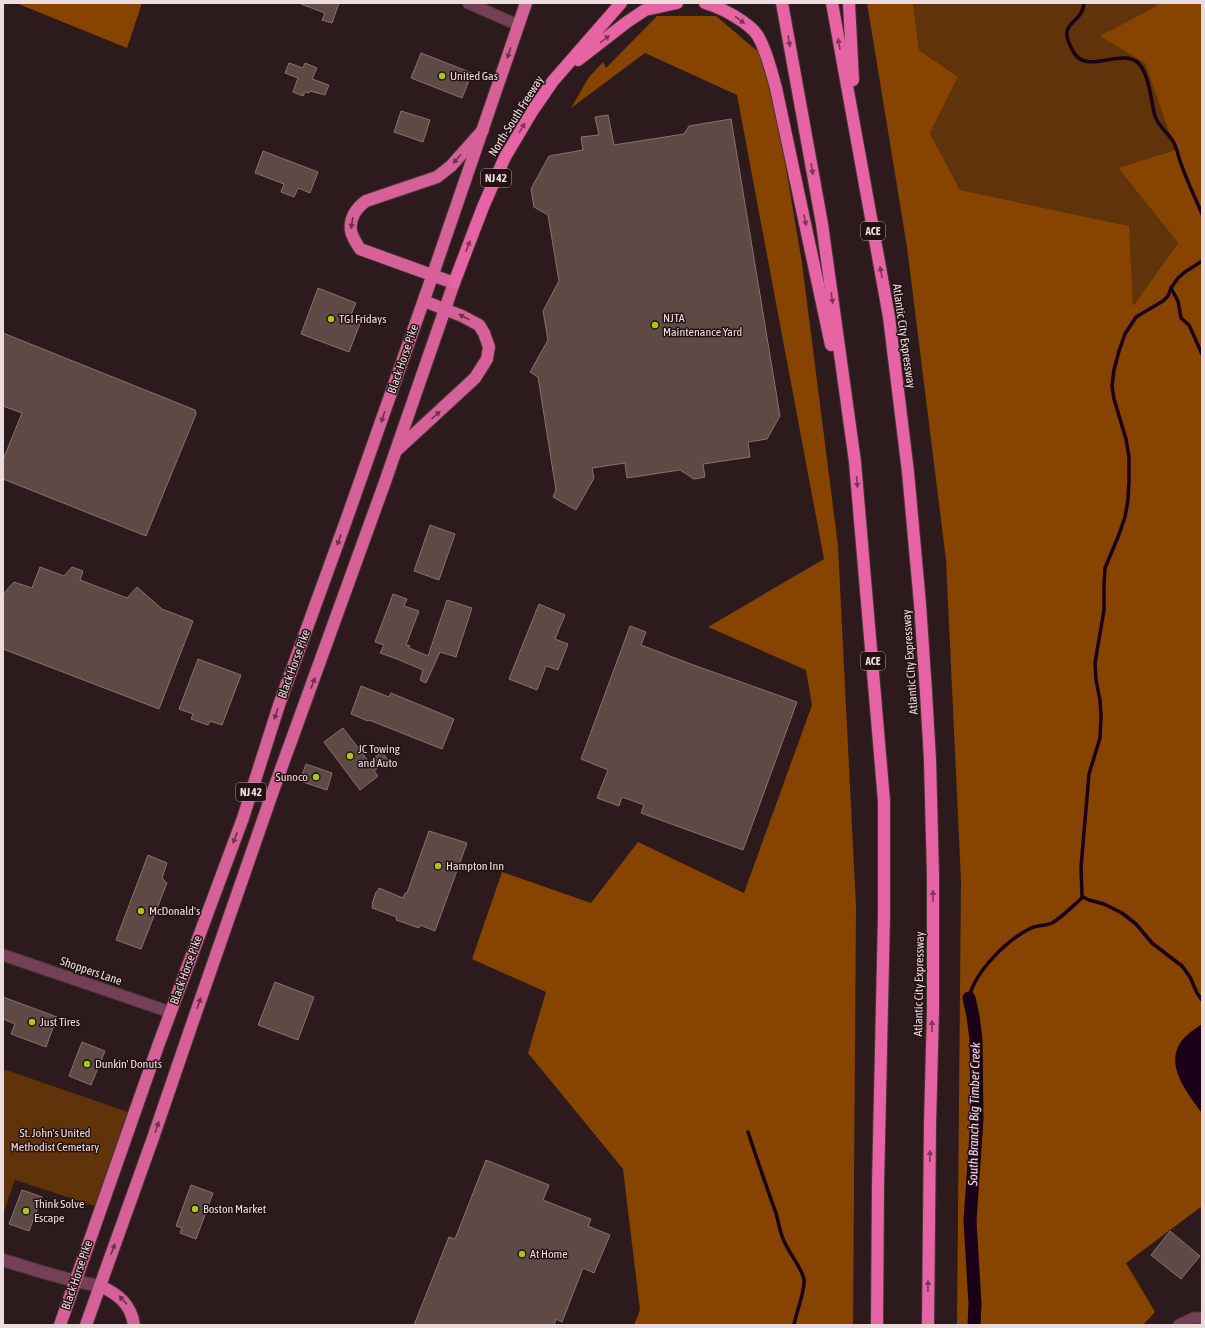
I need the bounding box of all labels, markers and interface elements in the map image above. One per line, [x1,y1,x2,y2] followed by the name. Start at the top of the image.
[734,16,745,24] one-way arrow
[599,35,610,43] one-way arrow
[786,35,792,48] one-way arrow
[836,38,842,50] one-way arrow
[506,47,512,59] one-way arrow
[450,69,498,83] place label: United Gas
[437,71,447,81] marker: United Gas
[486,73,546,159] street label: North-South Freeway
[518,123,526,133] one-way arrow
[453,154,462,165] one-way arrow
[809,163,815,176] one-way arrow
[481,169,511,187] road number: NJ 42
[802,213,808,226] one-way arrow
[349,217,355,230] one-way arrow
[861,222,885,240] road number: ACE
[466,240,472,252] one-way arrow
[878,266,884,278] one-way arrow
[890,283,918,389] street label: Atlantic City Expressway
[829,292,835,304] one-way arrow
[663,311,742,339] place label: NJTA Maintenance Yard
[339,312,386,326] place label: TGI Fridays
[326,314,336,324] marker: TGI Fridays
[458,314,470,320] one-way arrow
[650,320,660,330] marker: NJTA Maintenance Yard
[385,323,421,395] street label: Black Horse Pike
[379,411,385,423] one-way arrow
[430,411,441,420] one-way arrow
[854,476,860,488] one-way arrow
[336,534,342,546] one-way arrow
[899,609,921,715] street label: Atlantic City Expressway
[275,628,313,700] street label: Black Horse Pike
[861,652,885,670] road number: ACE
[310,677,316,689] one-way arrow
[273,709,279,721] one-way arrow
[358,742,401,770] place label: JC Towing and Auto
[345,751,355,761] marker: JC Towing and Auto
[276,770,308,784] place label: Sunoco
[311,772,321,782] marker: Sunoco
[236,783,266,801] road number: NJ 42
[232,832,238,844] one-way arrow
[446,859,504,873] place label: Hampton Inn
[433,861,443,871] marker: Hampton Inn
[930,889,936,902] one-way arrow
[149,904,200,918] place label: McDonald's
[136,906,146,916] marker: McDonald's
[911,931,927,1037] street label: Atlantic City Expressway
[167,934,205,1006] street label: Black Horse Pike
[58,954,124,988] street label: Shoppers Lane
[196,997,202,1009] one-way arrow
[40,1015,80,1029] place label: Just Tires
[27,1017,37,1027] marker: Just Tires
[929,1020,936,1032] one-way arrow
[965,1042,983,1187] water label: South Branch Big Timber Creek
[95,1057,162,1071] place label: Dunkin' Donuts
[82,1059,92,1069] marker: Dunkin' Donuts
[154,1120,160,1132] one-way arrow
[11,1126,99,1154] park label: St. John's United Methodist Cemetary
[927,1149,933,1162] one-way arrow
[34,1197,84,1225] place label: Think Solve Escape
[203,1202,267,1216] place label: Boston Market
[190,1204,200,1214] marker: Boston Market
[21,1206,31,1216] marker: Think Solve Escape
[59,1239,95,1311] street label: Black Horse Pike
[110,1242,116,1254] one-way arrow
[530,1247,568,1261] place label: At Home
[517,1249,527,1259] marker: At Home
[925,1280,932,1292] one-way arrow
[118,1295,127,1305] one-way arrow

